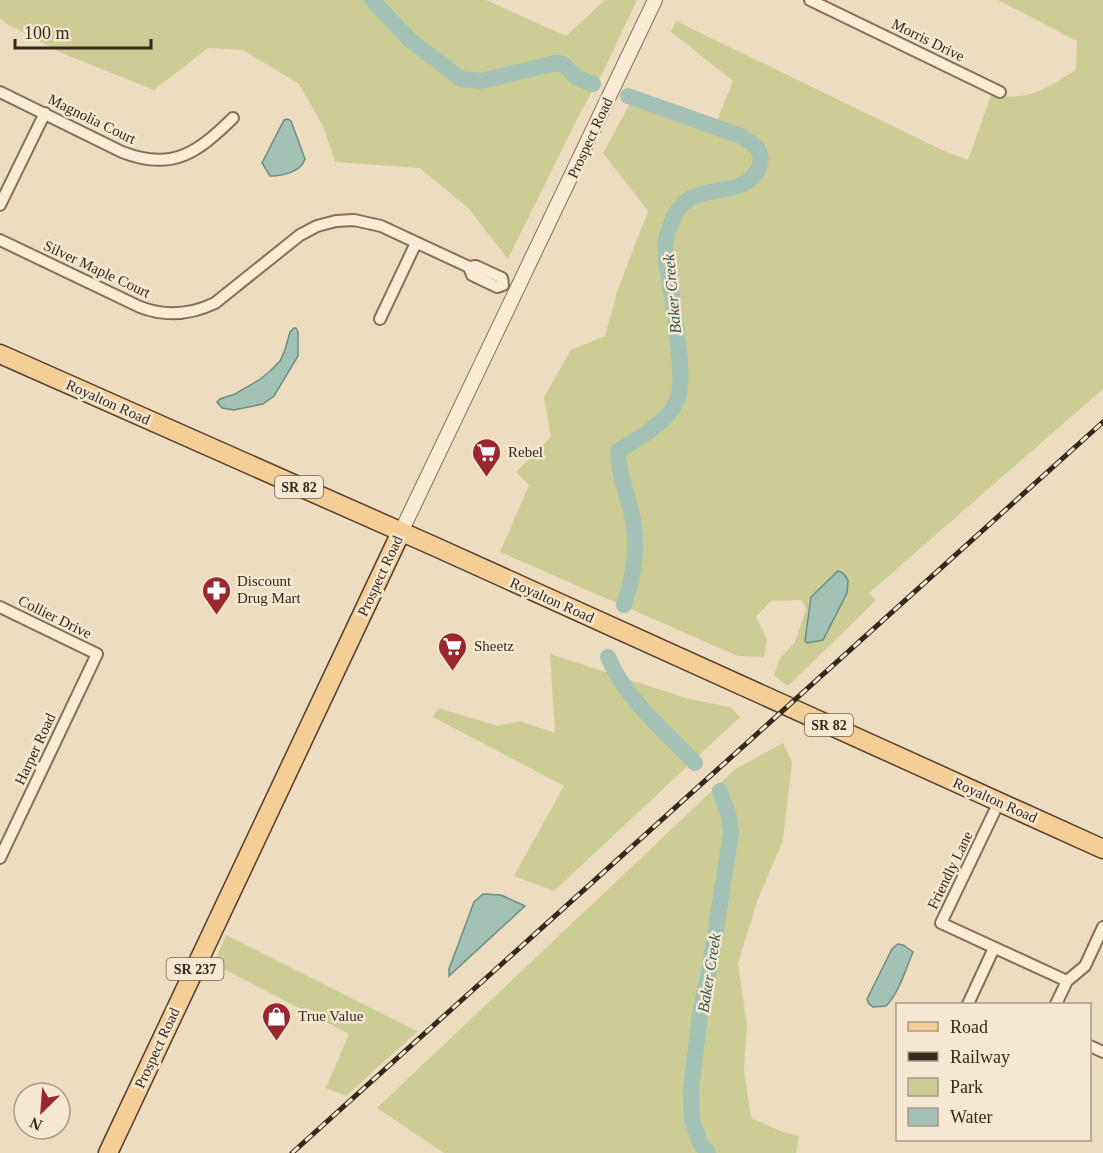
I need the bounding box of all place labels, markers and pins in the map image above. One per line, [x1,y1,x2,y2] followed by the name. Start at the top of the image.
[471,436,503,478] supermarket icon: Rebel
[508,444,543,460] place label: Rebel
[237,573,302,606] place label: Discount Drug Mart
[200,574,232,616] pharmacy icon: Discount Drug Mart
[437,630,469,672] supermarket icon: Sheetz
[474,638,514,654] place label: Sheetz
[261,1000,293,1042] shop icon: True Value
[298,1008,364,1024] place label: True Value

